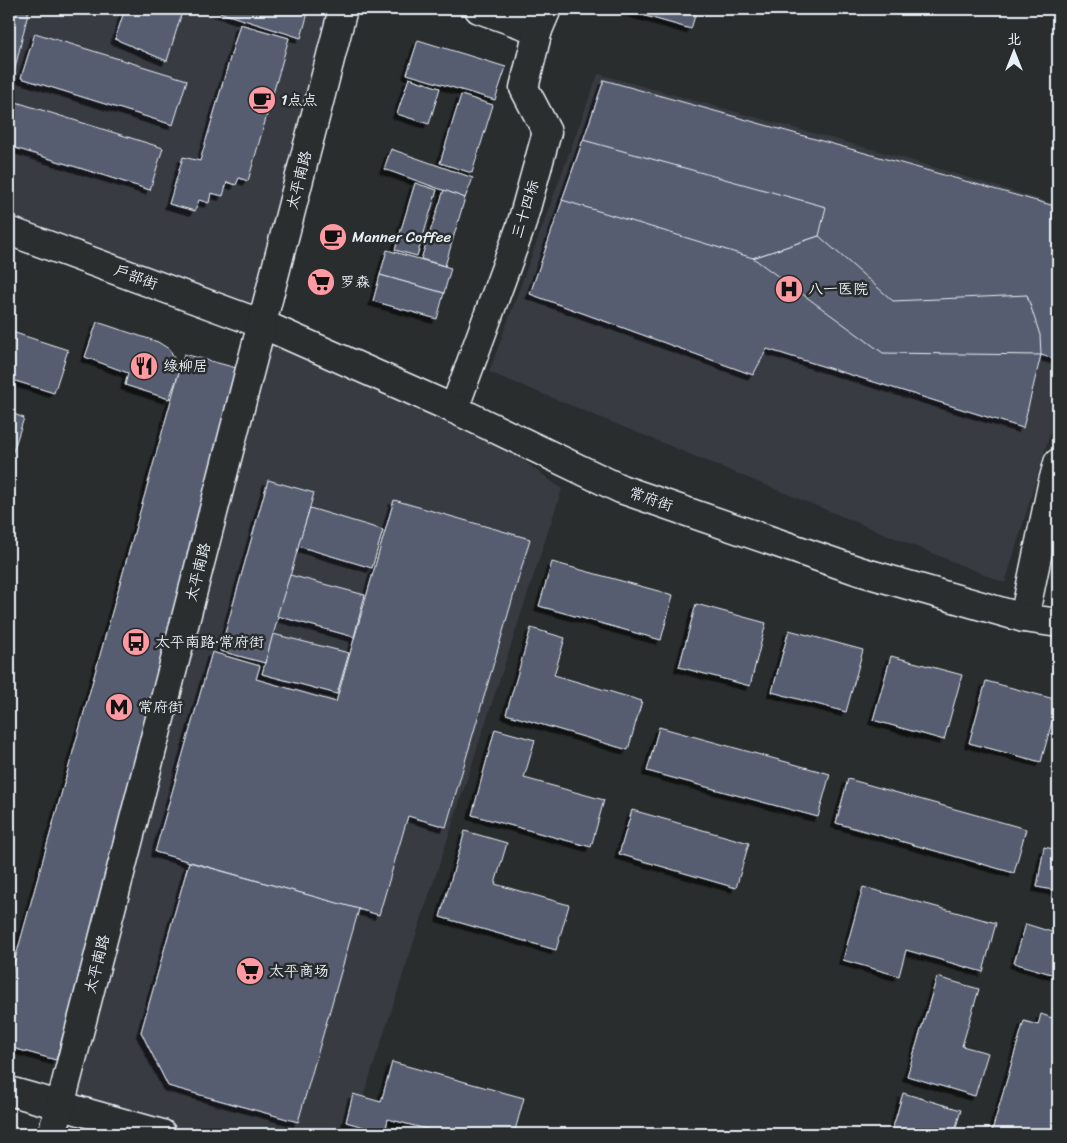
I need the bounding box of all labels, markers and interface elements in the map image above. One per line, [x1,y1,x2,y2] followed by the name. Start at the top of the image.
[1007,27,1021,52] text: 北
[990,28,1040,78] north arrow
[247,85,277,115] cafe icon: 1点点
[281,87,317,113] place label: 1点点
[279,148,319,212] street label: 太平南路
[504,177,546,241] street label: 三十四标
[318,222,348,252] cafe icon: Manner Coffee
[352,224,451,250] place label: Manner Coffee
[110,257,162,297] street label: 户部街
[306,267,336,297] supermarket icon: 罗森
[340,269,370,295] place label: 罗森
[774,274,804,304] hospital icon: 八一医院
[808,276,868,302] place label: 八一医院
[129,351,159,381] restaurant icon: 绿柳居
[163,353,208,379] place label: 绿柳居
[625,479,677,519] street label: 常府街
[178,540,218,604] street label: 太平南路
[121,627,151,657] bus stop icon: 太平南路·常府街
[155,629,264,655] place label: 太平南路·常府街
[104,692,134,722] metro station icon: 常府街
[138,694,183,720] place label: 常府街
[77,932,117,996] street label: 太平南路
[235,956,265,986] supermarket icon: 太平商场
[269,958,329,984] place label: 太平商场

